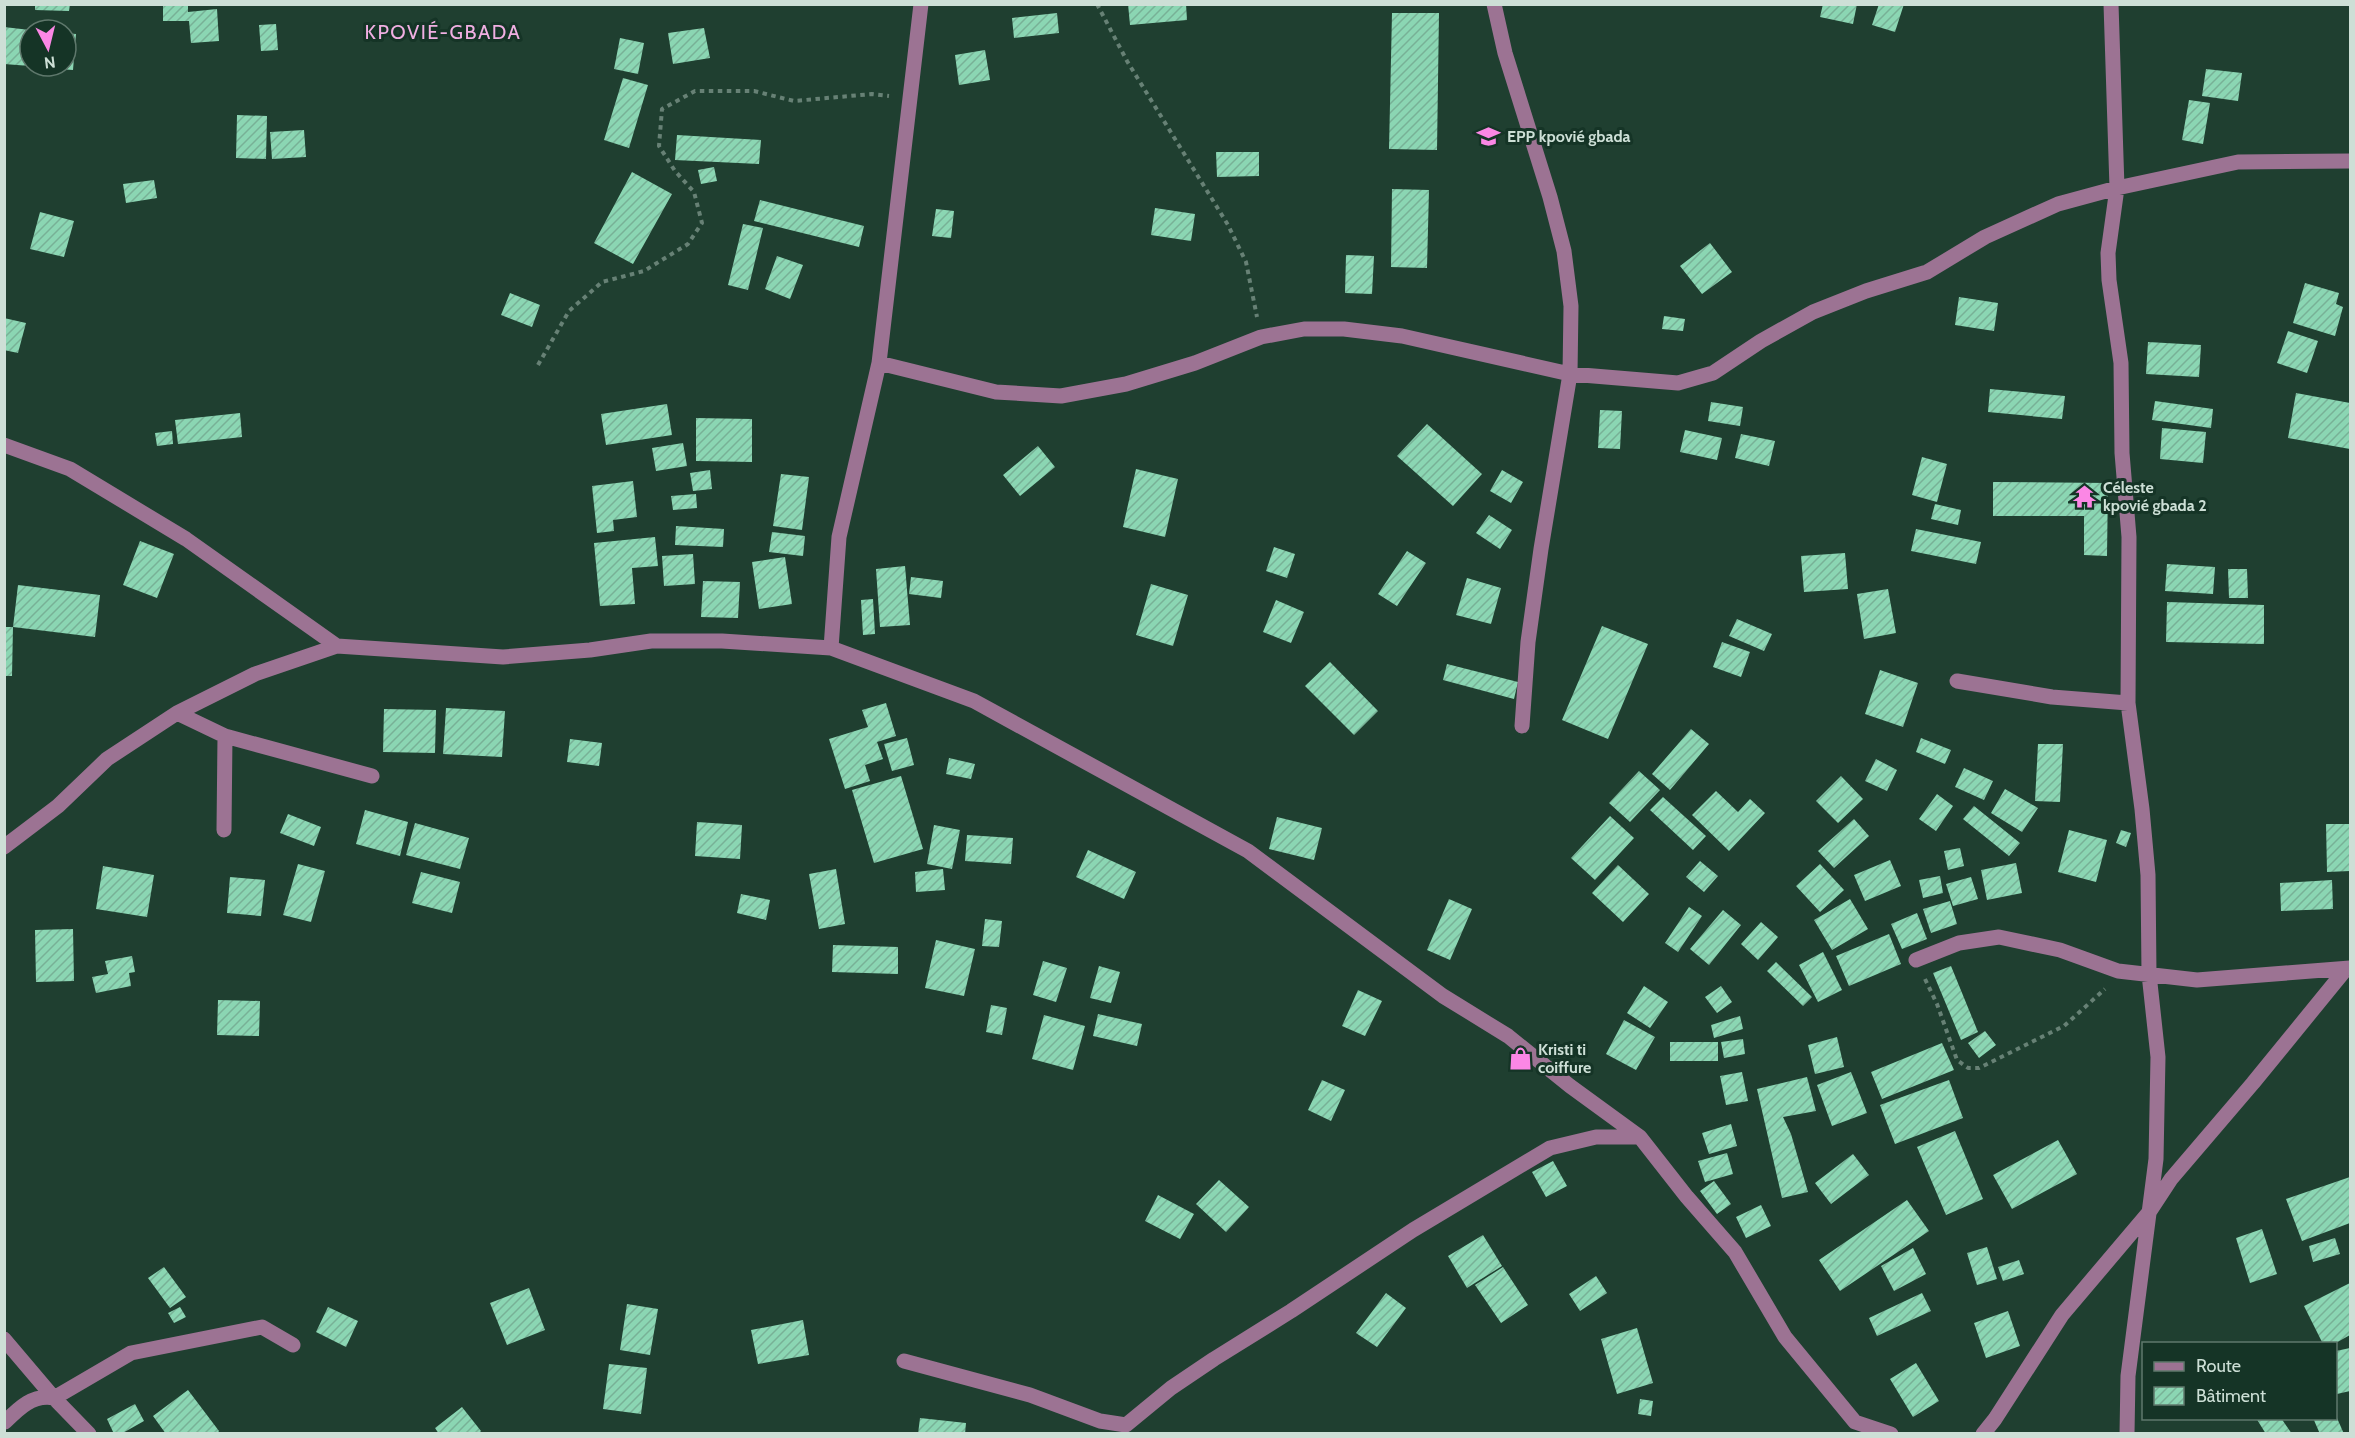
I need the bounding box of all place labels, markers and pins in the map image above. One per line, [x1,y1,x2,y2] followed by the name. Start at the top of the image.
[1476,123,1502,149] school or university icon: EPP kpovié gbada
[1507,127,1631,146] place label: EPP kpovié gbada
[2103,478,2207,515] place label: Céleste kpovié gbada 2
[2072,483,2098,509] temple icon: Céleste kpovié gbada 2
[1538,1040,1591,1077] place label: Kristi ti coiffure
[1507,1045,1533,1071] shop icon: Kristi ti coiffure

